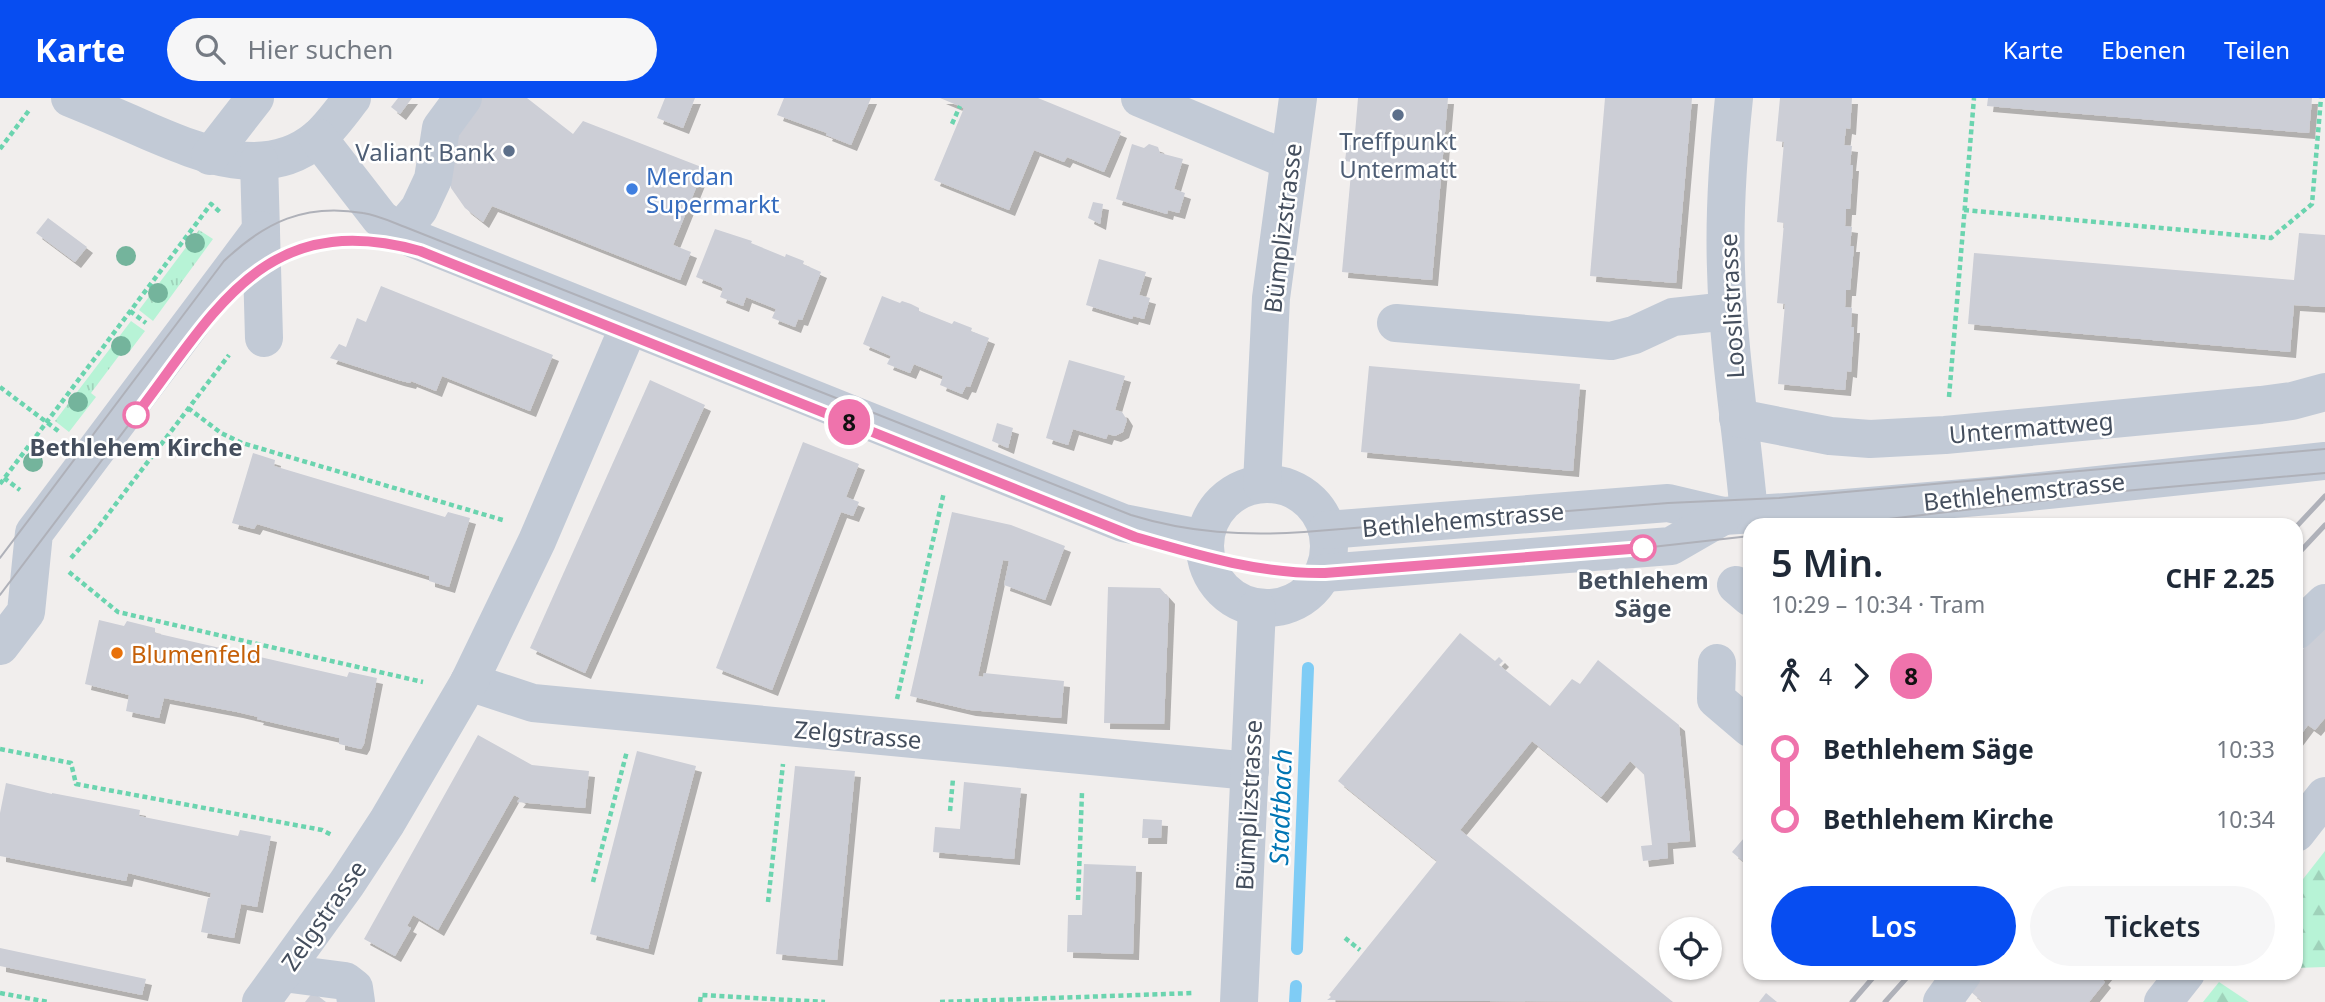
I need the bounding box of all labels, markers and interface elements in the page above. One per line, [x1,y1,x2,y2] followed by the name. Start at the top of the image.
[167,18,657,81] search box
[35,27,125,72] text: Karte
[191,30,229,68] icon: search
[247,31,393,67] text: Hier suchen
[2003,33,2063,66] text: Karte
[2101,33,2186,66] text: Ebenen
[2224,33,2290,66] text: Teilen
[1390,107,1406,123] marker: Treffpunkt Untermatt
[1339,124,1457,185] place label: Treffpunkt Untermatt
[355,135,495,168] place label: Valiant Bank
[1255,141,1309,315] street label: Bümplizstrasse
[501,143,517,159] marker: Valiant Bank
[646,159,780,220] place label: Merdan Supermarkt
[624,181,640,197] marker: Merdan Supermarkt
[1711,233,1751,379] street label: Looslistrasse
[826,399,872,445] line badge: 8
[123,402,149,428] marker: Bethlehem Kirche
[1947,403,2115,451] street label: Untermattweg
[842,405,856,438] text: 8
[29,430,243,463] place label: Bethlehem Kirche
[1921,464,2127,518] street label: Bethlehemstrasse
[1361,494,1565,544] street label: Bethlehemstrasse
[1630,535,1656,561] marker: Bethlehem Säge
[1771,536,1883,588] text: 5 Min.
[2165,560,2275,596] text: CHF 2.25
[1577,563,1709,624] place label: Bethlehem Säge
[1771,588,1985,620] text: 10:29 – 10:34 · Tram
[131,637,261,670] place label: Blumenfeld
[109,645,125,661] marker: Blumenfeld
[1771,657,1809,695] icon: walk
[1842,657,1880,695] icon: forward
[1904,659,1918,692] text: 8
[1819,660,1832,692] text: 4
[793,712,923,756] street label: Zelgstrasse
[1227,719,1269,891] street label: Bümplizstrasse
[1823,731,2034,767] text: Bethlehem Säge
[2216,733,2275,765] text: 10:33
[1260,748,1300,866] water label: Stadtbach
[1823,801,2054,837] text: Bethlehem Kirche
[2216,803,2275,835] text: 10:34
[273,853,373,977] street label: Zelgstrasse
[1771,886,2016,966] button: Los
[2030,886,2275,966] button: Tickets
[1659,917,1722,980] map controls
[1659,917,1722,980] button: locate

